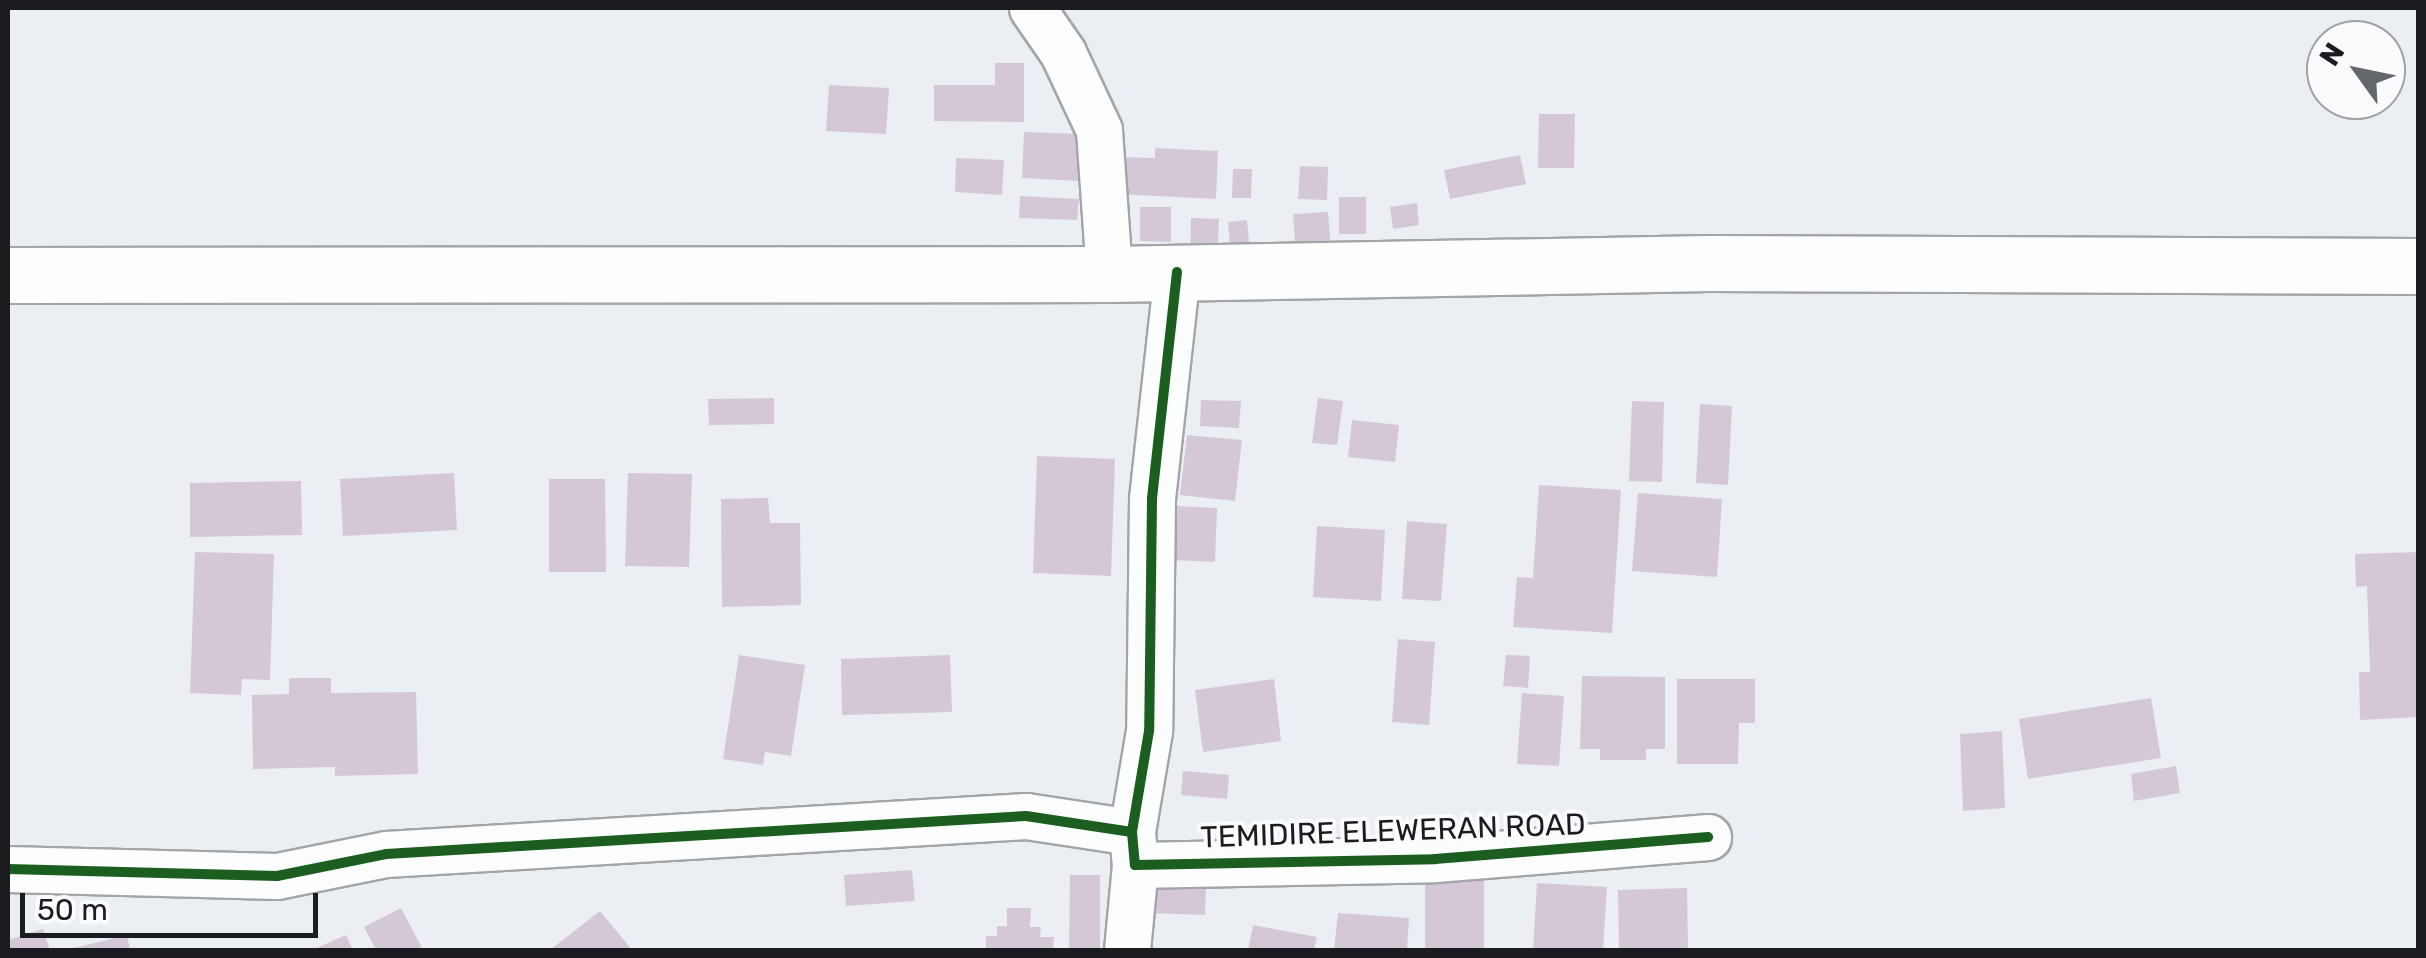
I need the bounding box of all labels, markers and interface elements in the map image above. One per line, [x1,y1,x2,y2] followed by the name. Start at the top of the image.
[2306,20,2406,120] north arrow
[2313,37,2351,72] text: N
[1200,806,1586,856] street label: TEMIDIRE ELEWERAN ROAD
[25,873,322,935] scale bar
[37,892,108,928] text: 50 m

